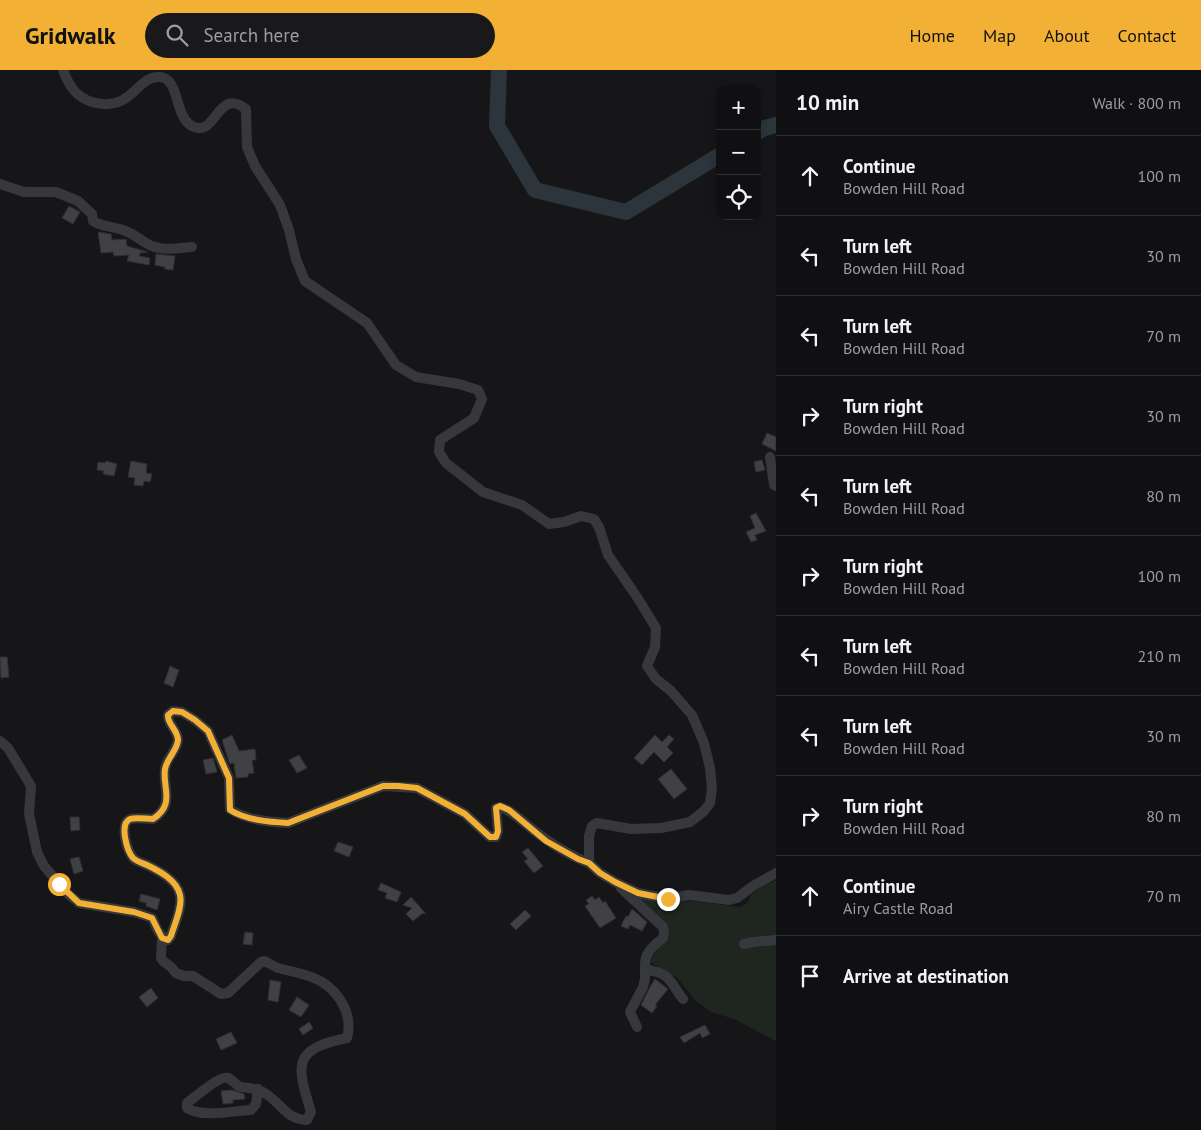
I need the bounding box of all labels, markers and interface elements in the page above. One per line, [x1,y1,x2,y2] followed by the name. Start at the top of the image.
[145,13,495,58] search box
[25,20,115,51] text: Gridwalk
[163,21,191,49] icon: search
[203,23,299,47] text: Search here
[909,24,955,47] text: Home
[983,24,1016,47] text: Map
[1044,24,1090,47] text: About
[1118,24,1176,47] text: Contact
[716,85,761,220] map controls
[716,85,761,130] button: +
[796,89,859,116] text: 10 min
[1092,93,1181,113] text: Walk · 800 m
[716,130,761,175] button: −
[843,154,915,178] text: Continue
[796,162,824,190] icon: ahead
[1138,166,1181,186] text: 100 m
[716,175,761,220] button: locate
[843,178,965,198] text: Bowden Hill Road
[843,234,912,258] text: Turn left
[796,242,824,270] icon: left
[1146,246,1181,266] text: 30 m
[843,258,965,278] text: Bowden Hill Road
[843,314,912,338] text: Turn left
[796,322,824,350] icon: left
[1146,326,1181,346] text: 70 m
[843,338,965,358] text: Bowden Hill Road
[843,394,923,418] text: Turn right
[796,402,824,430] icon: right
[1146,406,1181,426] text: 30 m
[843,418,965,438] text: Bowden Hill Road
[843,474,912,498] text: Turn left
[796,482,824,510] icon: left
[1146,486,1181,506] text: 80 m
[843,498,965,518] text: Bowden Hill Road
[843,554,923,578] text: Turn right
[796,562,824,590] icon: right
[1138,566,1181,586] text: 100 m
[843,578,965,598] text: Bowden Hill Road
[843,634,912,658] text: Turn left
[796,642,824,670] icon: left
[1138,646,1181,666] text: 210 m
[843,658,965,678] text: Bowden Hill Road
[843,714,912,738] text: Turn left
[796,722,824,750] icon: left
[1146,726,1181,746] text: 30 m
[843,738,965,758] text: Bowden Hill Road
[843,794,923,818] text: Turn right
[796,802,824,830] icon: right
[1146,806,1181,826] text: 80 m
[843,818,965,838] text: Bowden Hill Road
[48,873,71,896] route start
[843,874,915,898] text: Continue
[796,882,824,910] icon: ahead
[1146,886,1181,906] text: 70 m
[657,888,680,911] route end
[843,898,953,918] text: Airy Castle Road
[796,962,824,990] icon: arrive
[843,964,1009,988] text: Arrive at destination

